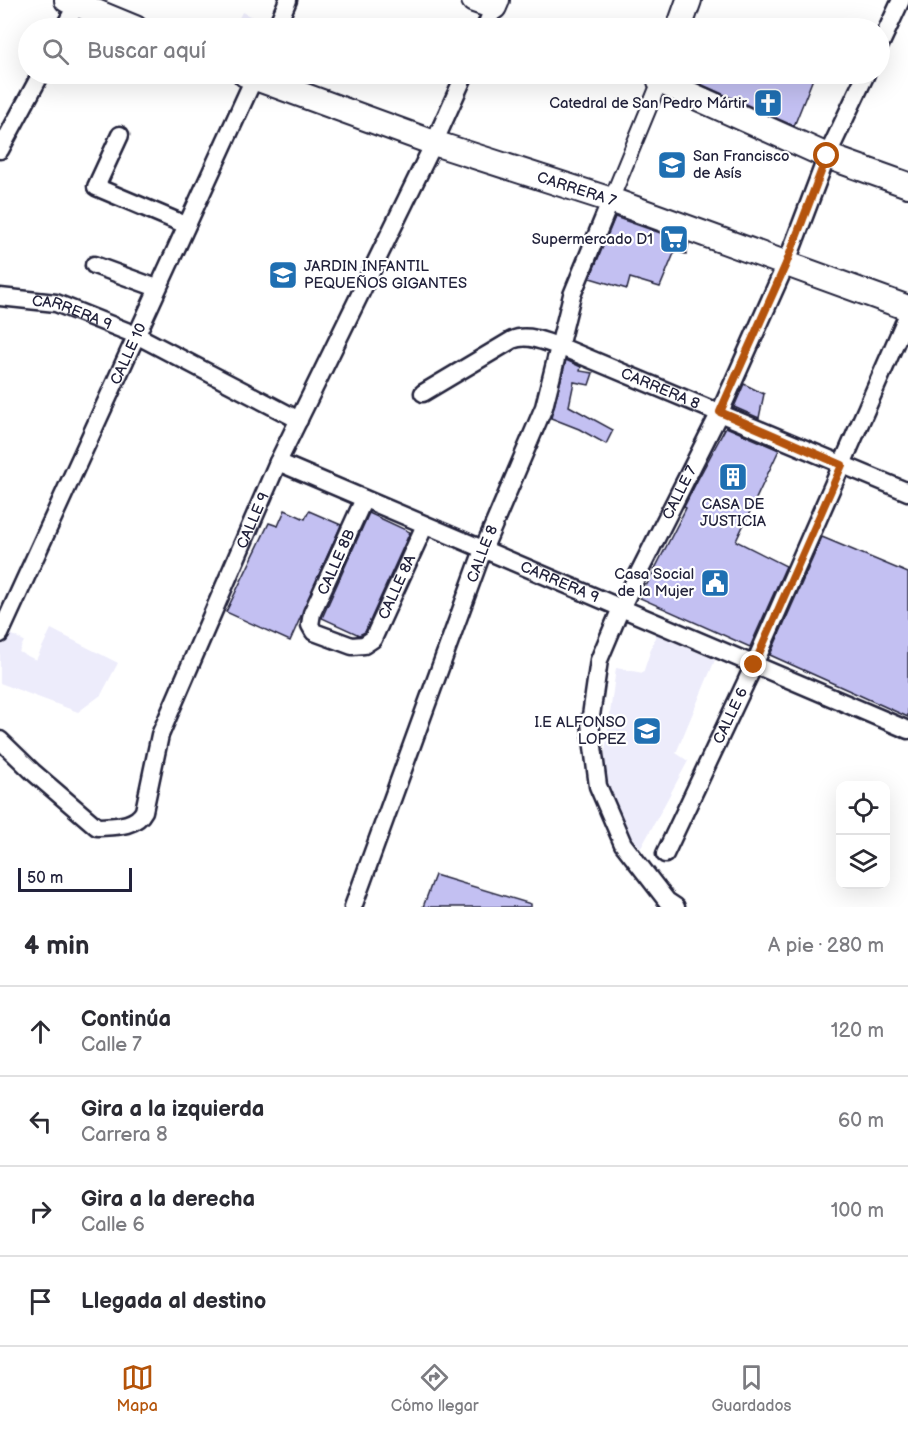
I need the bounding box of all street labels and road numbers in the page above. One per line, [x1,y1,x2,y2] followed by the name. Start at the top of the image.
[535,168,619,211] street label: CARRERA 7
[31,291,115,334] street label: CARRERA 9
[106,320,151,388] street label: CALLE 10
[618,364,703,414] street label: CARRERA 8
[658,462,702,523] street label: CALLE 7
[233,489,274,552] street label: CALLE 9
[463,522,502,585] street label: CALLE 8
[314,526,359,598] street label: CALLE 8B
[374,551,420,623] street label: CALLE 8A
[517,557,602,607] street label: CARRERA 9
[709,684,752,747] street label: CALLE 6

